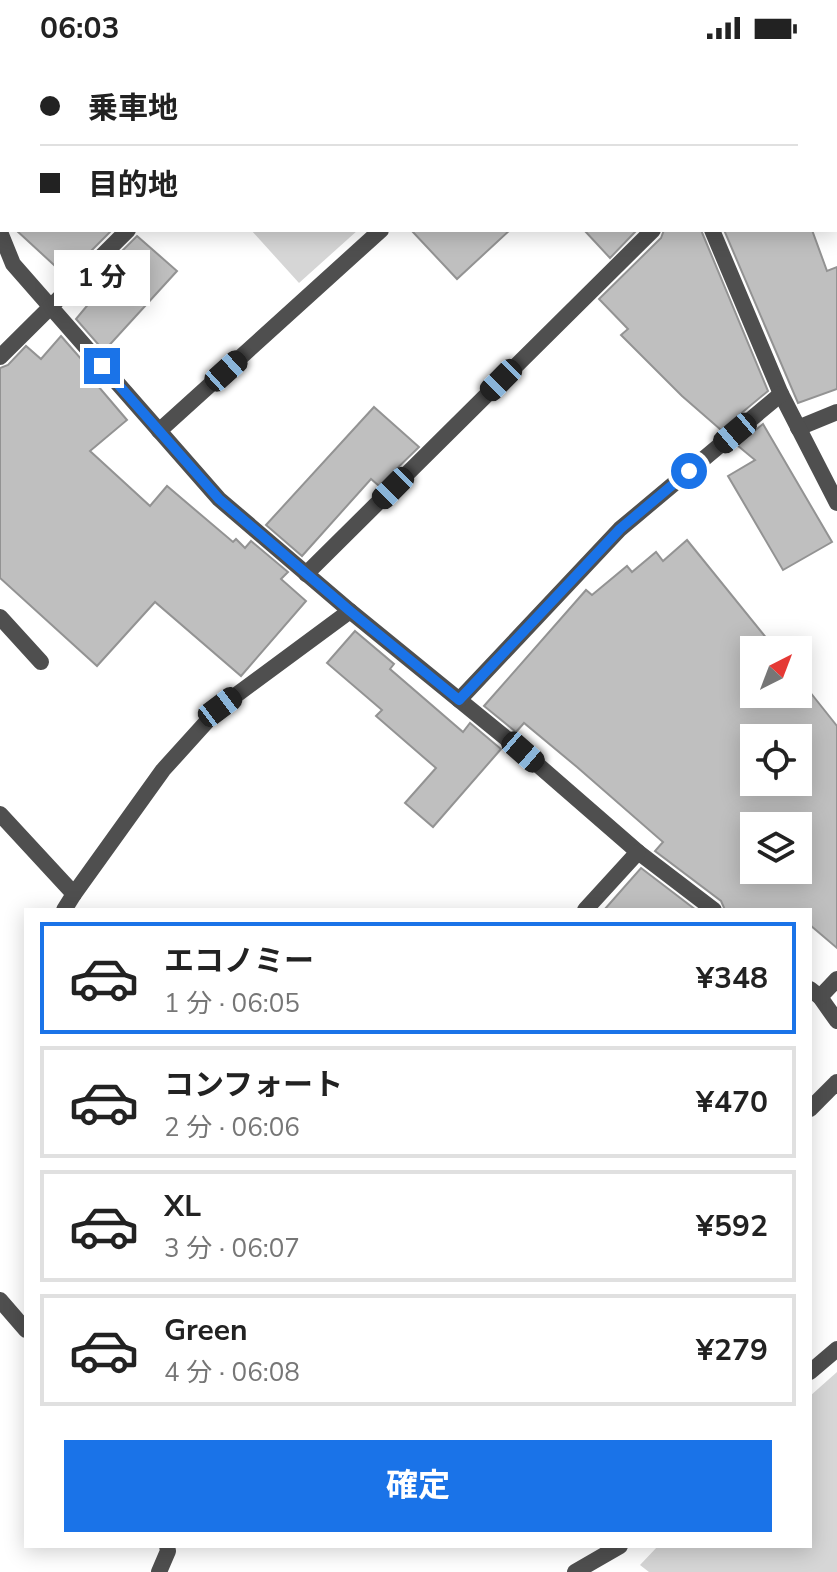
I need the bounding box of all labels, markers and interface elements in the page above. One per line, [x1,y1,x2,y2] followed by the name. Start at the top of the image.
[40,8,119,49] text: 06:03
[88,88,178,129] text: 乗車地
[88,165,178,206] text: 目的地
[54,250,150,306] callout: 1 分
[78,260,126,295] text: 1 分
[200,346,252,396] car
[84,348,120,384] route end
[476,355,526,405] car
[709,408,761,458] car
[671,453,707,489] route start
[368,463,418,513] car
[740,636,812,708] north arrow
[740,636,812,884] map controls
[194,683,246,731] car
[740,724,812,796] button: locate
[497,727,549,777] car
[740,812,812,884] button: layers
[164,941,314,982] text: エコノミー
[68,942,140,1014] icon: car
[696,958,768,999] text: ¥348
[164,986,300,1021] text: 1 分 · 06:05
[164,1065,343,1106] text: コンフォート
[68,1066,140,1138] icon: car
[696,1082,768,1123] text: ¥470
[164,1110,300,1145] text: 2 分 · 06:06
[164,1186,201,1227] text: XL
[68,1190,140,1262] icon: car
[696,1206,768,1247] text: ¥592
[164,1231,300,1266] text: 3 分 · 06:07
[164,1310,248,1351] text: Green
[68,1314,140,1386] icon: car
[696,1330,768,1371] text: ¥279
[164,1355,300,1390] text: 4 分 · 06:08
[64,1440,772,1532] button: 確定

